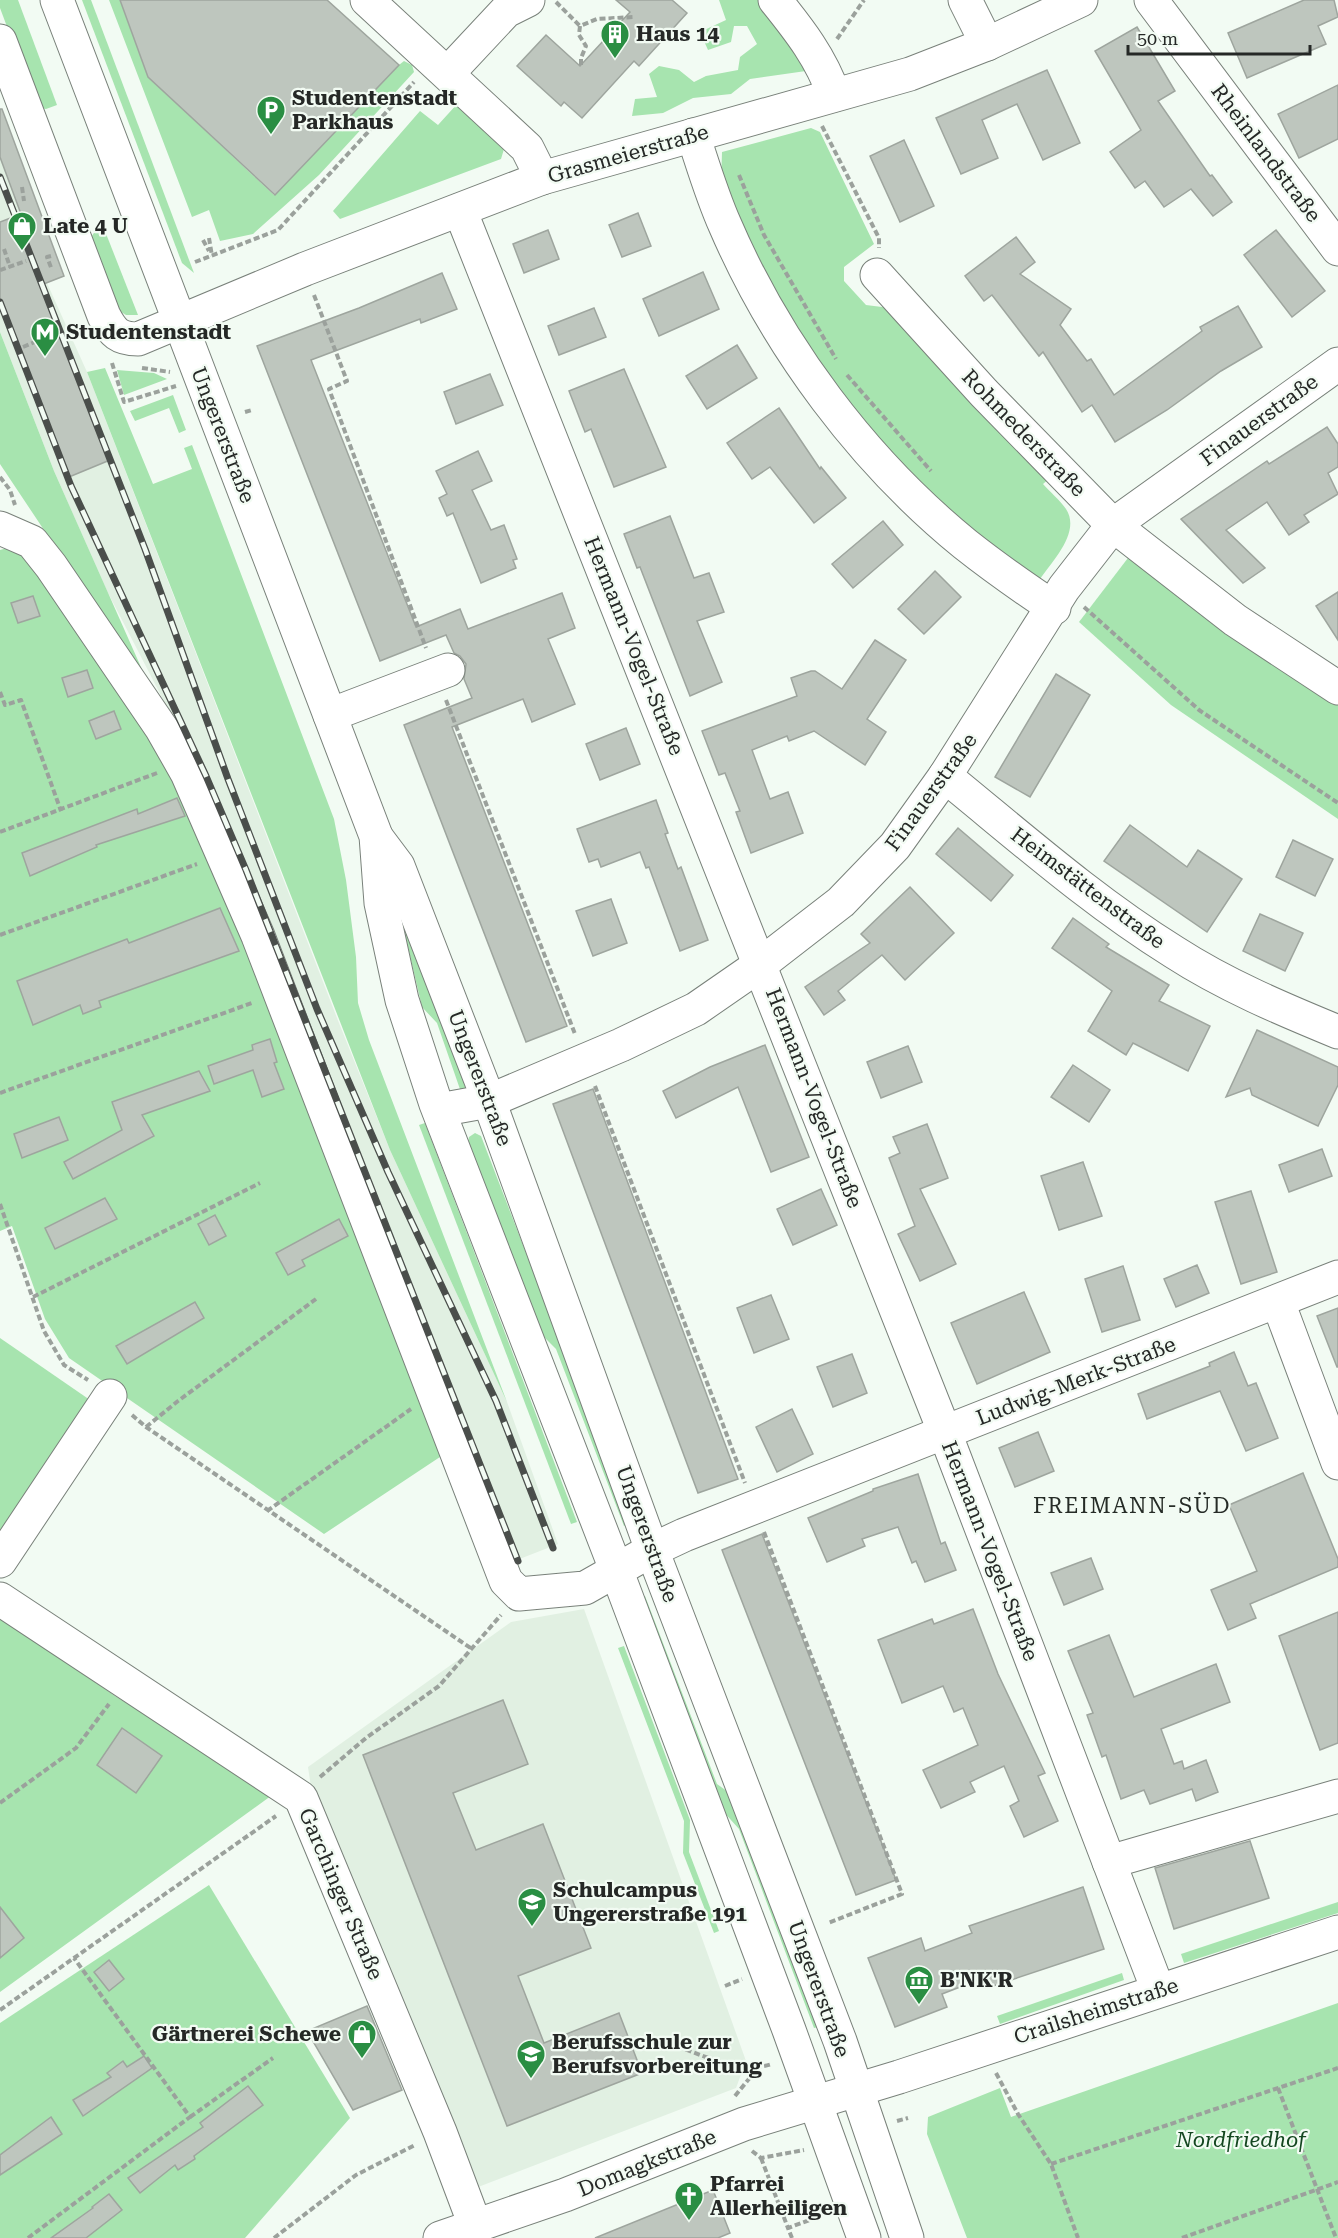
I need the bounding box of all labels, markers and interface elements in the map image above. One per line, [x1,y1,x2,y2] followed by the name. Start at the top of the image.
[599,18,631,60] building icon: Haus 14
[1128,18,1310,56] scale bar
[636,22,719,46] place label: Haus 14
[1137,28,1178,49] text: 50 m
[1206,79,1326,227] street label: Rheinlandstraße
[292,86,457,134] place label: Studentenstadt Parkhaus
[255,94,287,136] parking icon: Studentenstadt Parkhaus
[545,120,711,188] street label: Grasmeierstraße
[6,210,38,252] shop icon: Late 4 U
[43,214,128,238] place label: Late 4 U
[29,316,61,358] metro station icon: Studentenstadt
[66,320,231,344] place label: Studentenstadt
[186,364,260,506] street label: Ungererstraße
[957,364,1091,502] street label: Rohmederstraße
[1195,369,1323,471] street label: Finauerstraße
[579,533,689,759] street label: Hermann-Vogel-Straße
[880,728,982,856] street label: Finauerstraße
[1006,822,1170,954] street label: Heimstättenstraße
[761,985,867,1211] street label: Hermann-Vogel-Straße
[443,1007,517,1149] street label: Ungererstraße
[973,1332,1179,1430] street label: Ludwig-Merk-Straße
[937,1438,1043,1664] street label: Hermann-Vogel-Straße
[611,1462,683,1606] street label: Ungererstraße
[1033,1492,1231,1518] district label: FREIMANN-SÜD
[294,1805,388,1983] street label: Garchinger Straße
[553,1878,747,1926] place label: Schulcampus Ungererstraße 191
[516,1886,548,1928] school or university icon: Schulcampus Ungererstraße 191
[783,1917,855,2061] street label: Ungererstraße
[903,1964,935,2006] museum icon: B'NK'R
[940,1968,1014,1992] place label: B'NK'R
[1011,1973,1181,2049] street label: Crailsheimstraße
[346,2018,378,2060] shop icon: Gärtnerei Schewe
[152,2022,341,2046] place label: Gärtnerei Schewe
[552,2030,762,2078] place label: Berufsschule zur Berufsvorbereitung
[515,2038,547,2080] school or university icon: Berufsschule zur Berufsvorbereitung
[574,2124,720,2202] street label: Domagkstraße
[1175,2128,1308,2152] park label: Nordfriedhof
[710,2172,847,2220] place label: Pfarrei Allerheiligen
[673,2180,705,2222] church icon: Pfarrei Allerheiligen

